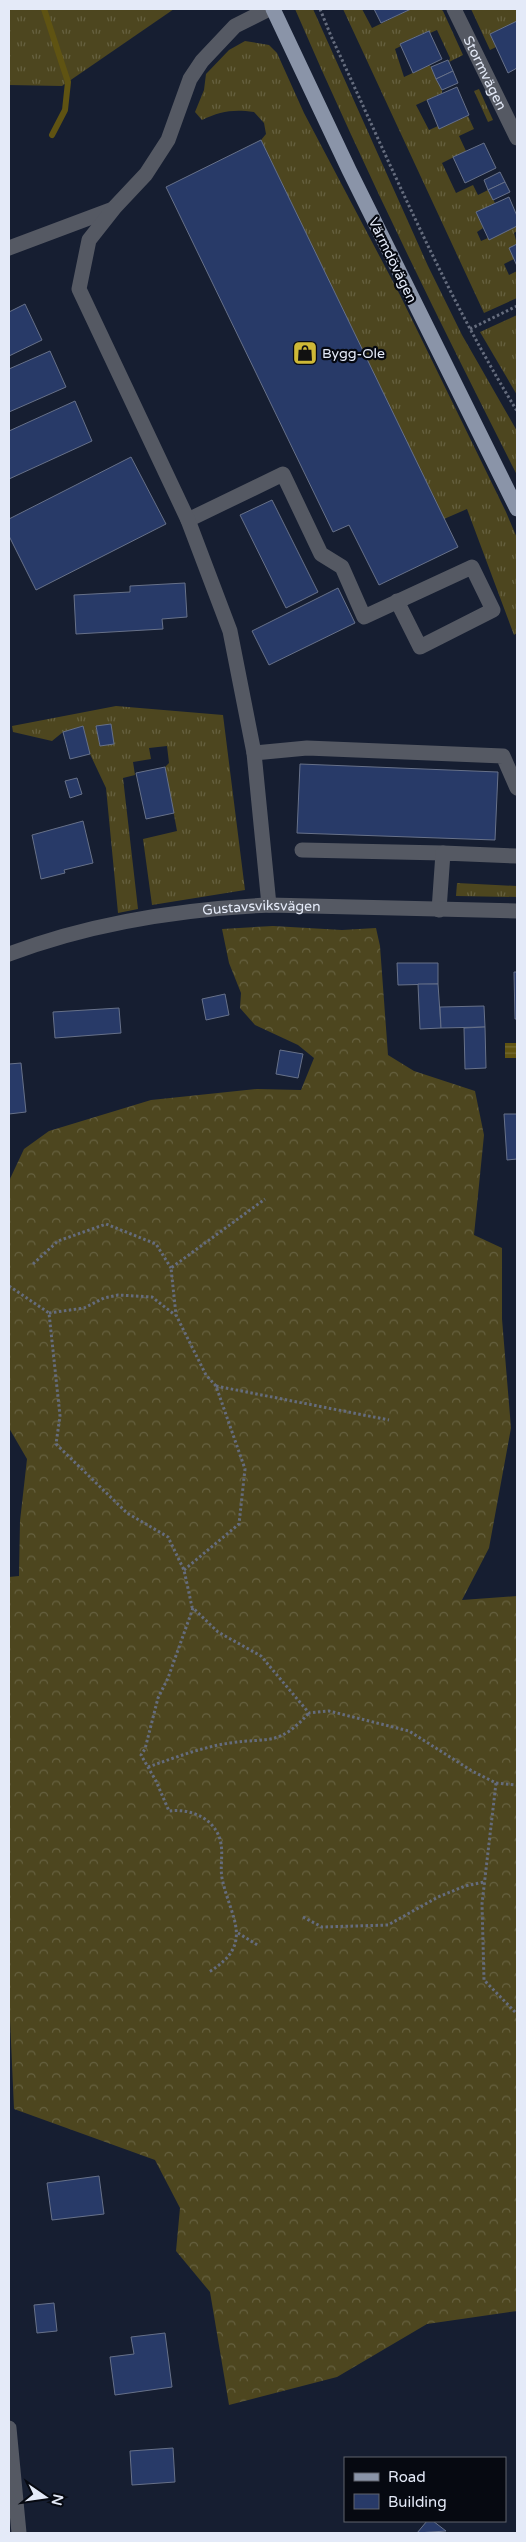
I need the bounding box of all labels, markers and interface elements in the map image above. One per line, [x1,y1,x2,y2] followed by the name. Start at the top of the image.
[459,33,510,113] street label: Stormvägen
[365,215,421,306] street label: Värmdövägen
[292,340,318,366] shop icon: Bygg-Ole
[322,345,385,362] place label: Bygg-Ole
[201,897,321,919] street label: Gustavsviksvägen
[344,2457,506,2522] legend
[388,2468,426,2486] text: Road
[20,2472,70,2522] north arrow
[48,2492,67,2507] text: N
[388,2493,447,2511] text: Building

